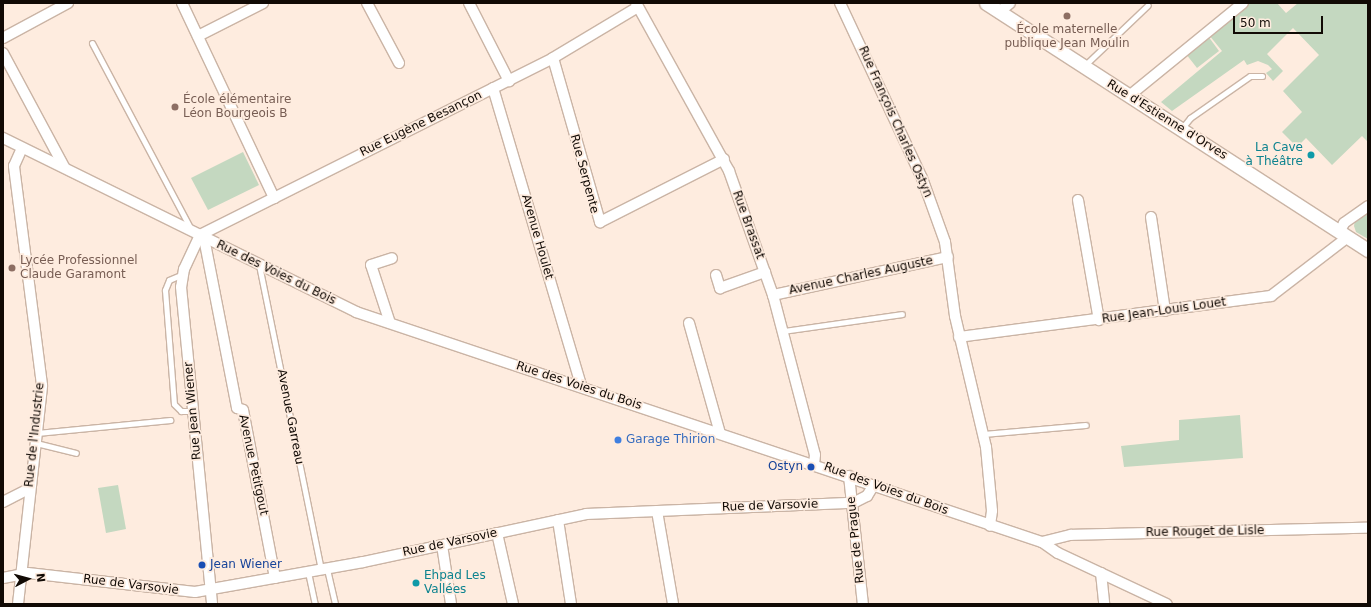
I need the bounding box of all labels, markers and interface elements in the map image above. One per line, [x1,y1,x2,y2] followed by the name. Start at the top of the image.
[1235,8,1325,34] scale bar
[1062,11,1072,21] marker: École maternelle publique Jean Moulin
[1240,16,1271,30] text: 50 m
[1004,23,1130,51] place label: École maternelle publique Jean Moulin
[855,44,935,200] street label: Rue François Charles Ostyn
[1104,77,1230,163] street label: Rue d'Estienne d'Orves
[358,88,484,160] street label: Rue Eugène Besançon
[183,93,291,121] place label: École élémentaire Léon Bourgeois B
[170,102,180,112] marker: École élémentaire Léon Bourgeois B
[567,133,601,215] street label: Rue Serpente
[1245,141,1303,169] place label: La Cave à Théâtre
[1306,150,1316,160] marker: La Cave à Théâtre
[729,189,767,261] street label: Rue Brassat
[518,193,556,281] street label: Avenue Houlet
[214,238,338,308] street label: Rue des Voies du Bois
[20,254,138,282] place label: Lycée Professionnel Claude Garamont
[788,254,934,298] street label: Avenue Charles Auguste
[7,263,17,273] marker: Lycée Professionnel Claude Garamont
[1101,295,1227,327] street label: Rue Jean-Louis Louet
[514,359,644,413] street label: Rue des Voies du Bois
[182,361,204,461] street label: Rue Jean Wiener
[274,368,306,466] street label: Avenue Garreau
[22,382,48,488] street label: Rue de l'Industrie
[235,413,271,517] street label: Avenue Petitgout
[626,433,715,447] place label: Garage Thirion
[613,435,623,445] marker: Garage Thirion
[768,460,803,474] place label: Ostyn
[822,460,950,518] street label: Rue des Voies du Bois
[806,462,816,472] marker: Ostyn
[844,496,868,584] street label: Rue de Prague
[722,497,818,515] street label: Rue de Varsovie
[1146,524,1264,540] street label: Rue Rouget de Lisle
[401,526,499,560] street label: Rue de Varsovie
[210,558,282,572] place label: Jean Wiener
[8,559,48,599] north arrow
[197,560,207,570] marker: Jean Wiener
[424,569,486,597] place label: Ehpad Les Vallées
[33,572,47,583] text: N
[82,572,180,598] street label: Rue de Varsovie
[411,578,421,588] marker: Ehpad Les Vallées

